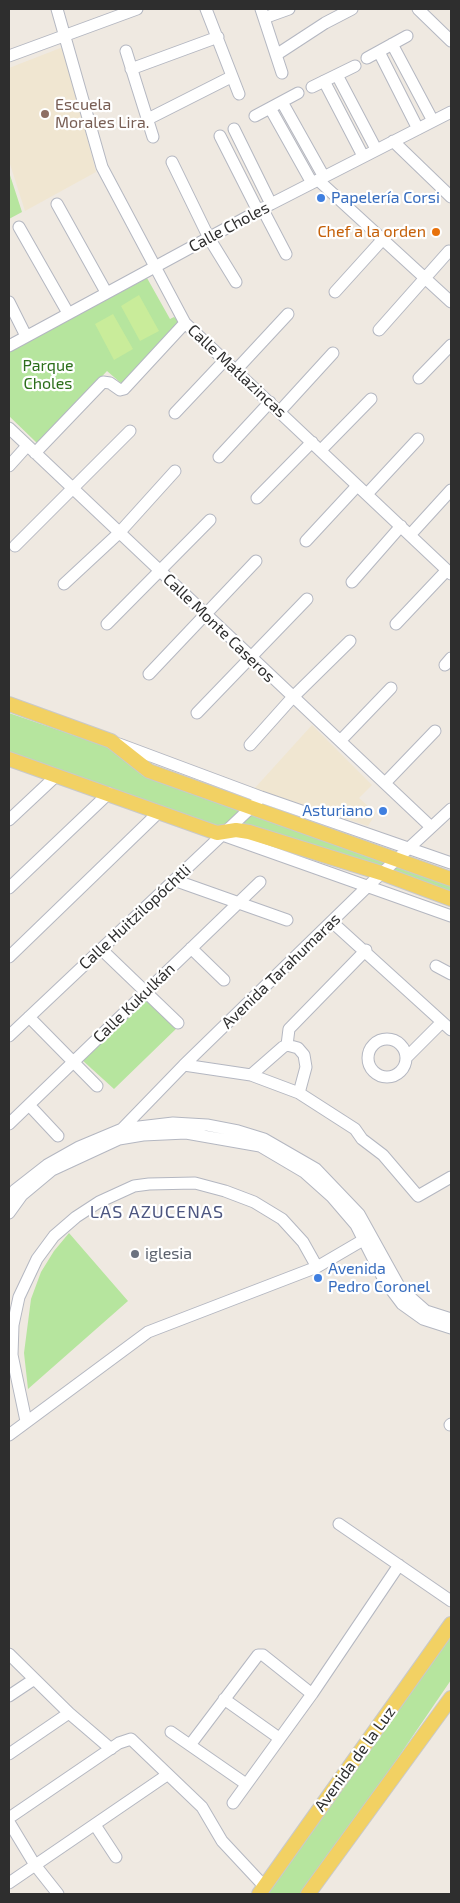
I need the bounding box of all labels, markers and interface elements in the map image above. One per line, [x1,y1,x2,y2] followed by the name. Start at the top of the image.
[55,95,149,133] place label: Escuela Morales Lira.
[39,108,51,120] marker: Escuela Morales Lira.
[331,188,440,208] place label: Papelería Corsi
[315,192,327,204] marker: Papelería Corsi
[185,198,273,256] street label: Calle Choles
[317,222,426,242] place label: Chef a la orden
[430,226,442,238] marker: Chef a la orden
[184,320,290,422] street label: Calle Matlazincas
[22,356,74,394] park label: Parque Choles
[159,570,279,686] street label: Calle Monte Caseros
[302,801,373,821] place label: Asturiano
[377,805,389,817] marker: Asturiano
[75,860,195,974] street label: Calle Huitzilopóchtli
[218,909,344,1033] street label: Avenida Tarahumaras
[89,959,179,1047] street label: Calle Kukulkán
[88,1201,226,1223] district label: LAS AZUCENAS
[145,1244,192,1264] place label: iglesia
[129,1248,141,1260] marker: iglesia
[328,1259,430,1297] place label: Avenida Pedro Coronel
[312,1272,324,1284] marker: Avenida Pedro Coronel
[310,1703,400,1815] street label: Avenida de la Luz

